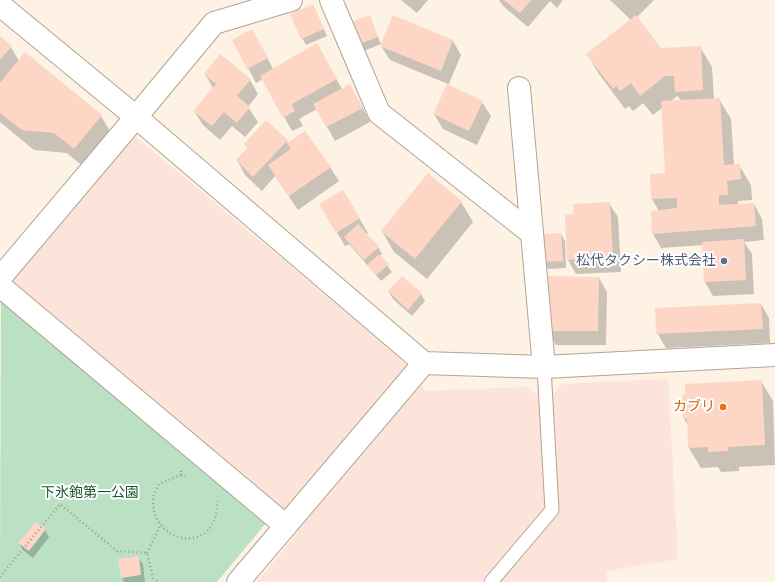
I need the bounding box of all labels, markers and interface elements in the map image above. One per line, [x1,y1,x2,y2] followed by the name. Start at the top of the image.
[576,253,716,269] place label: 松代タクシー株式会社
[719,256,729,266] marker: 松代タクシー株式会社
[673,399,715,415] place label: カブリ
[718,402,728,412] marker: カブリ
[41,485,139,501] park label: 下氷鉋第一公園

